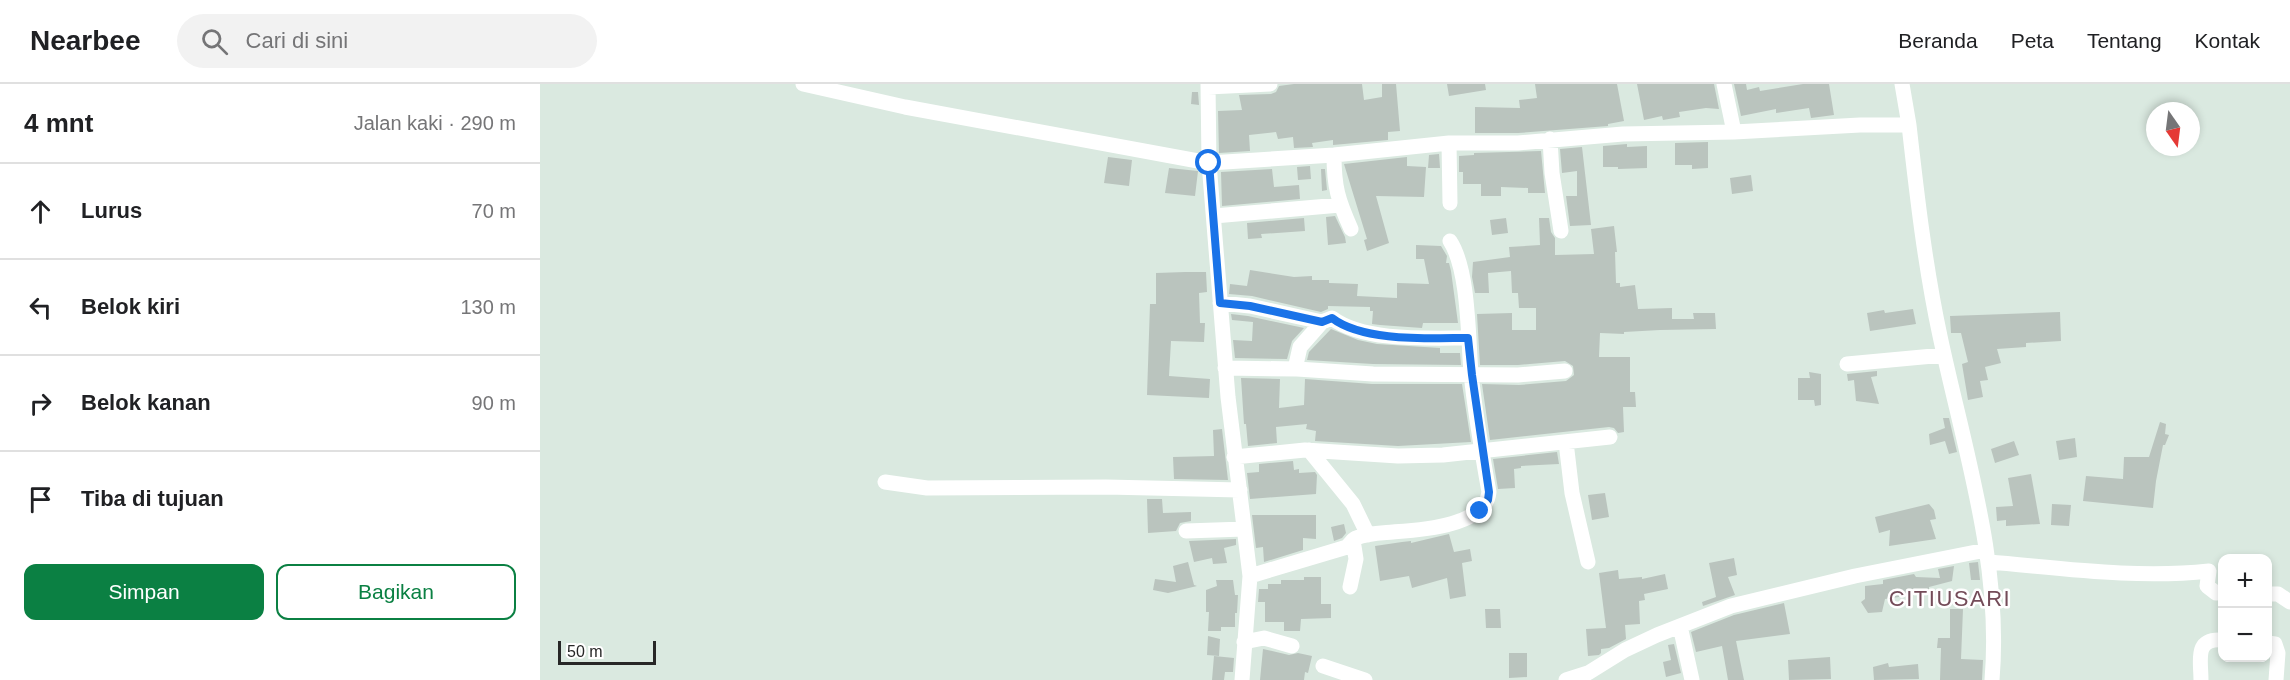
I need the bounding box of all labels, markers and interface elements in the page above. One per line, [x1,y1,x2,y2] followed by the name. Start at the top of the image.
[177,14,597,68] search box
[30,25,141,56] text: Nearbee
[198,25,231,58] icon: search
[246,28,348,53] text: Cari di sini
[1898,29,1978,52] text: Beranda
[2011,29,2054,52] text: Peta
[2087,29,2162,52] text: Tentang
[2195,29,2260,52] text: Kontak
[2146,102,2200,156] north arrow
[24,108,93,138] text: 4 mnt
[354,112,516,134] text: Jalan kaki · 290 m
[1195,149,1221,175] route start
[24,195,57,228] icon: ahead
[81,198,142,223] text: Lurus
[472,200,516,222] text: 70 m
[24,291,57,324] icon: left
[81,294,180,319] text: Belok kiri
[460,296,516,318] text: 130 m
[24,387,57,420] icon: right
[81,390,211,415] text: Belok kanan
[472,392,516,414] text: 90 m
[24,483,57,516] icon: arrive
[81,486,224,511] text: Tiba di tujuan
[1466,497,1492,523] route end
[2218,554,2272,662] map controls
[2218,554,2272,608] button: +
[24,564,264,620] button: Simpan
[276,564,516,620] button: Bagikan
[1889,586,2011,611] district label: CITIUSARI
[2218,608,2272,662] button: −
[558,638,656,666] scale bar
[567,643,603,660] text: 50 m

